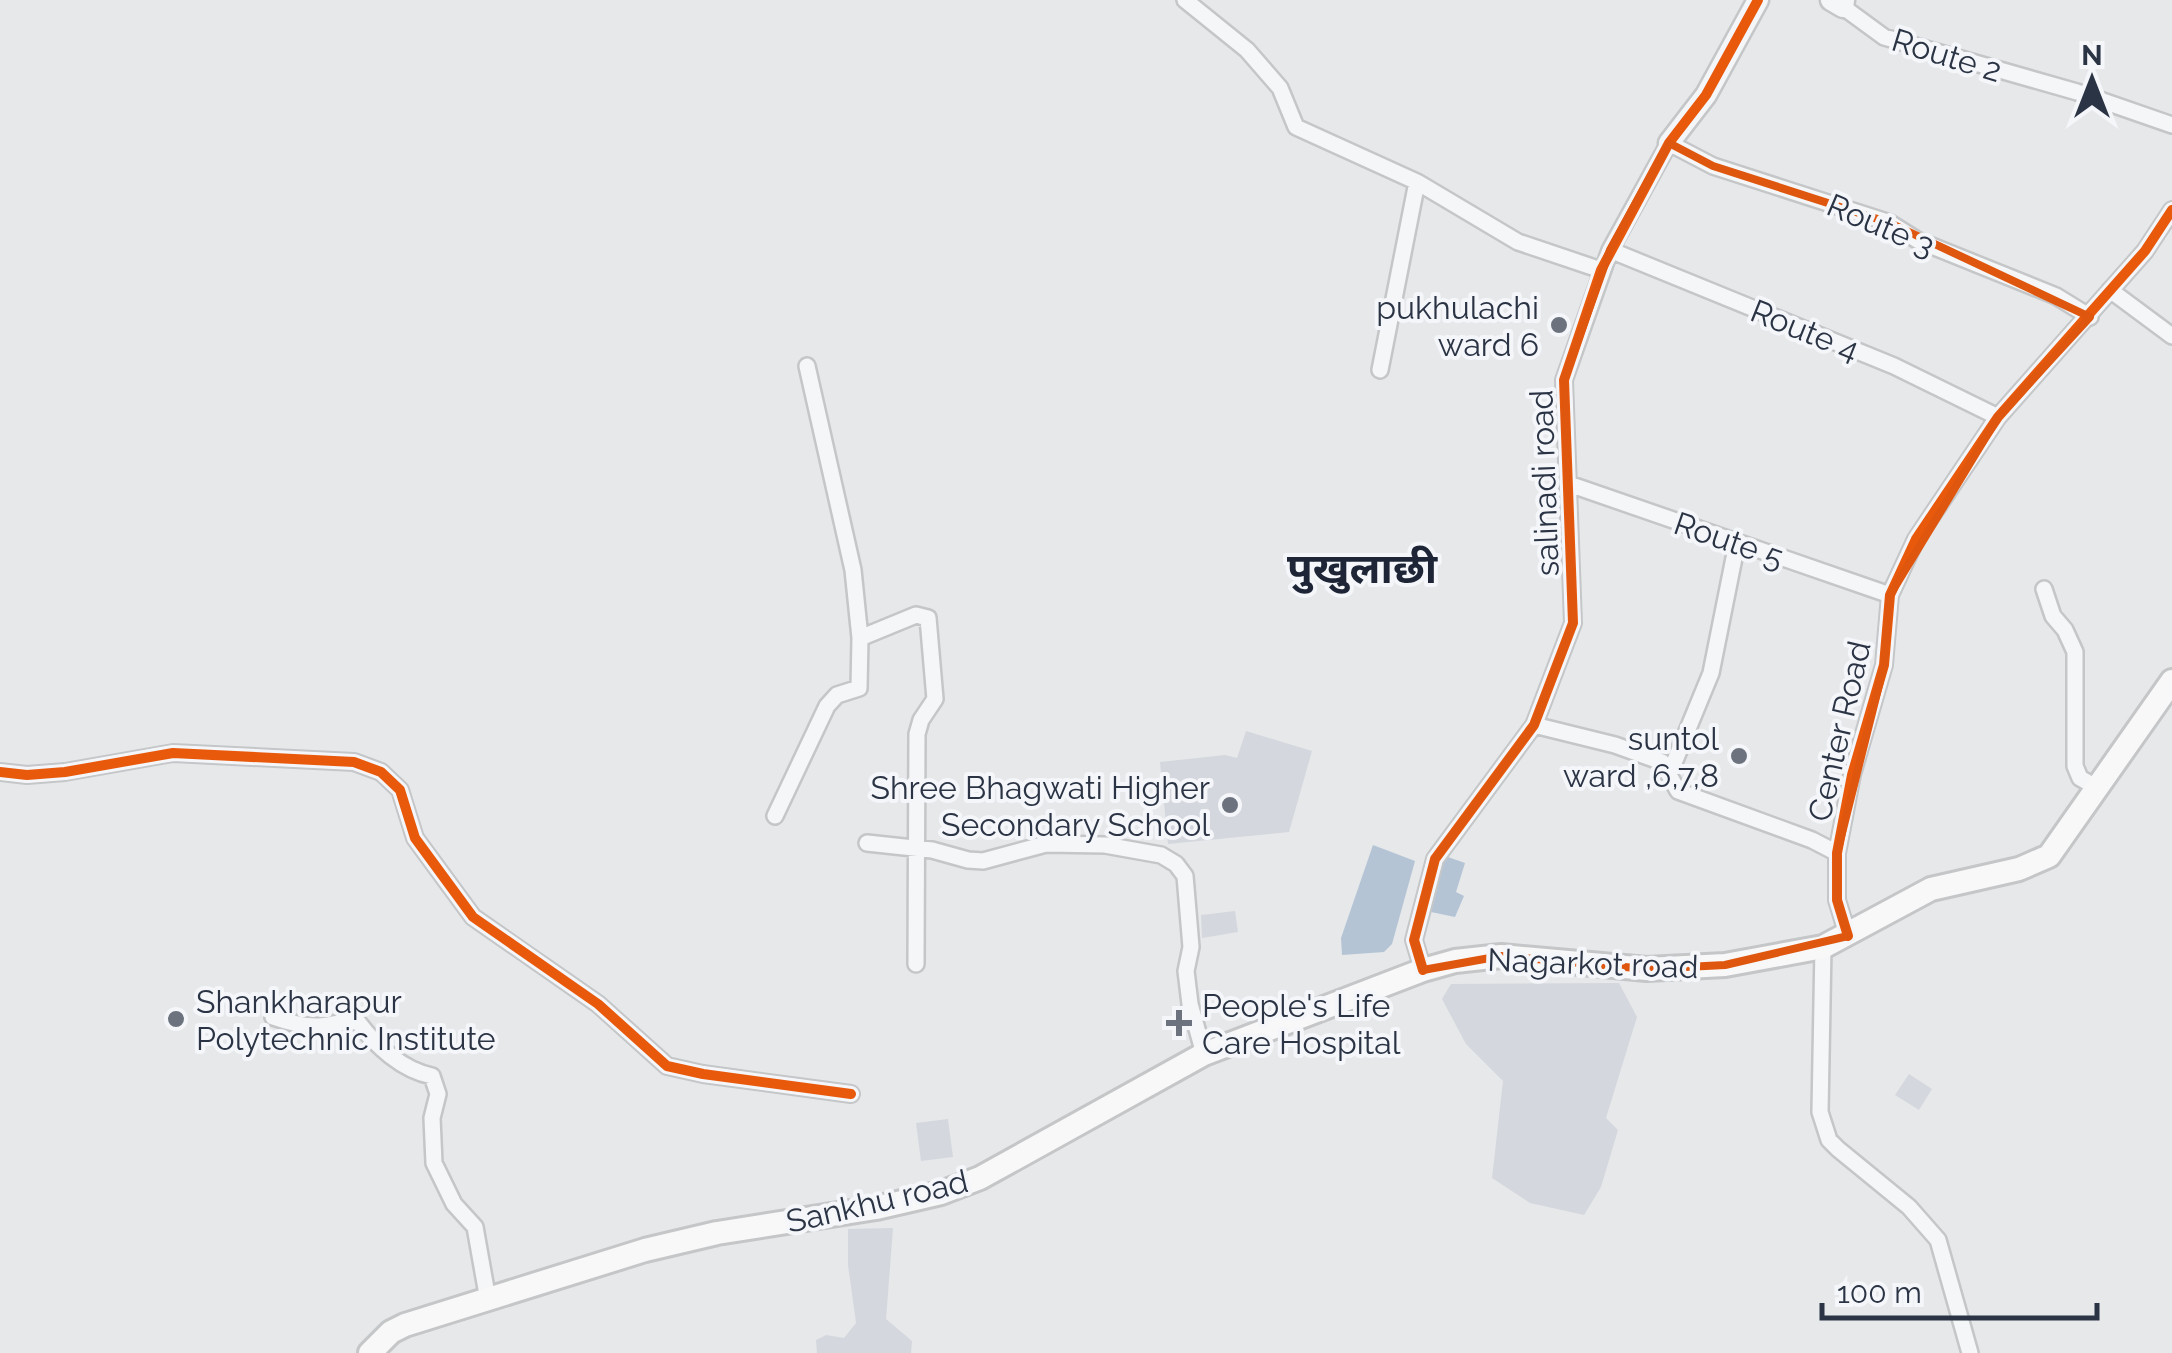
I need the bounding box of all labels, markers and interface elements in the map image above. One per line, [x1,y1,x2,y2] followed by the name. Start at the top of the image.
[1888,21,2006,89] street label: Route 2
[2042,30,2142,130] north arrow
[2081,39,2103,72] text: N
[1822,186,1940,264] street label: Route 3
[1376,289,1539,363] place label: pukhulachi ward 6
[1746,292,1864,368] street label: Route 4
[1548,314,1570,336] marker: pukhulachi ward 6
[1522,389,1566,577] street label: salinadi road
[1669,504,1789,576] street label: Route 5
[1287,544,1438,594] district label: पुखुलाछी
[1800,637,1878,825] street label: Center Road
[1563,720,1719,794] place label: suntol ward ,6,7,8
[1728,745,1750,767] marker: suntol ward ,6,7,8
[870,769,1210,843] place label: Shree Bhagwati Higher Secondary School
[1219,794,1241,816] marker: Shree Bhagwati Higher Secondary School
[1487,941,1699,985] street label: Nagarkot road
[196,983,496,1057] place label: Shankharapur Polytechnic Institute
[1202,987,1401,1061] place label: People's Life Care Hospital
[165,1008,187,1030] marker: Shankharapur Polytechnic Institute
[1166,1010,1192,1036] marker: People's Life Care Hospital
[783,1162,971,1240] street label: Sankhu road
[1822,1258,2097,1320] scale bar
[1837,1275,1922,1310] text: 100 m

